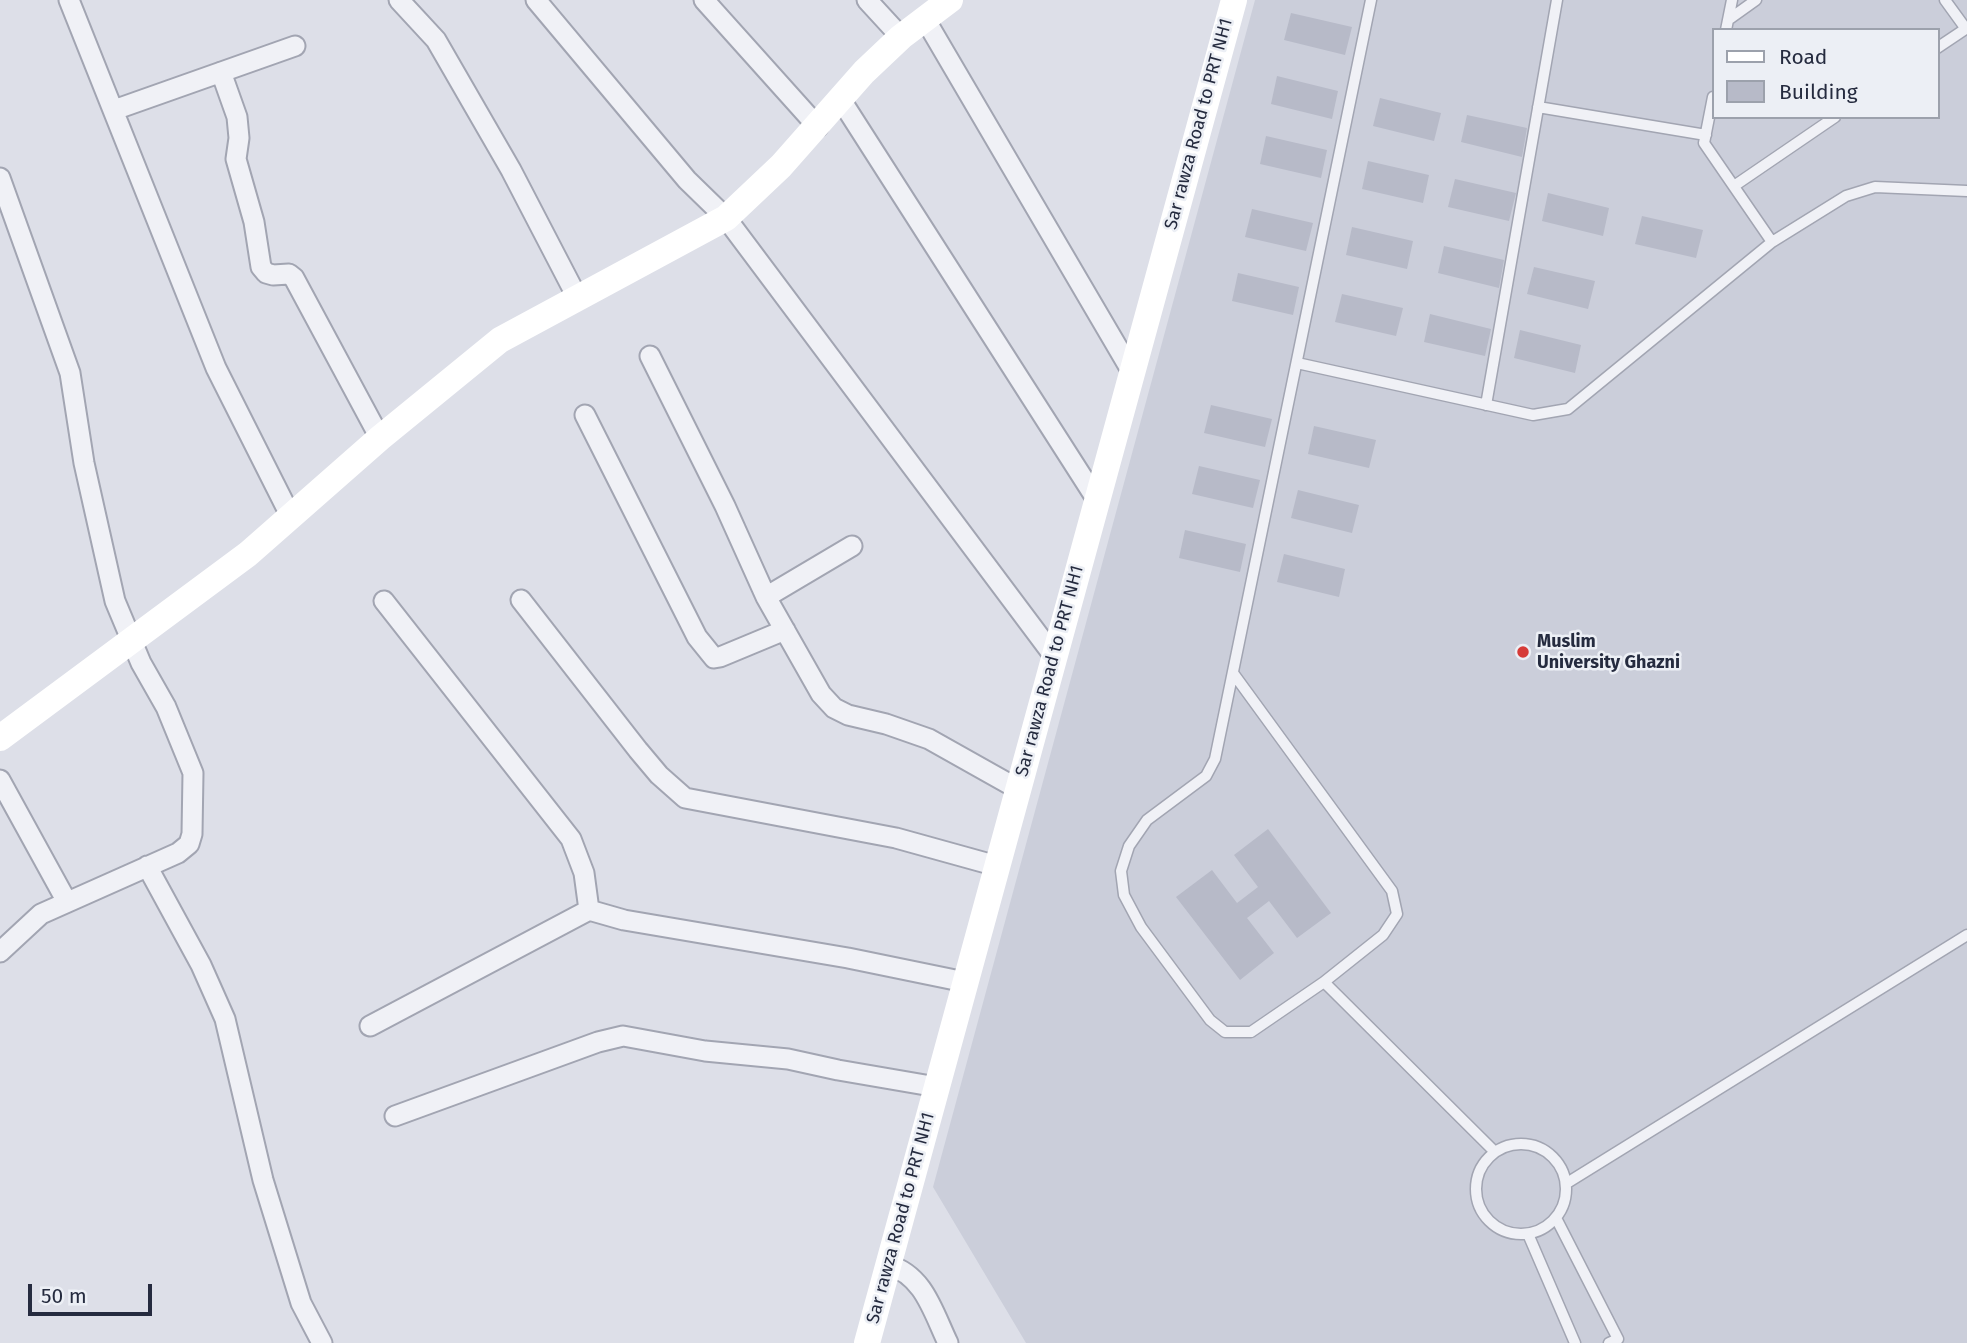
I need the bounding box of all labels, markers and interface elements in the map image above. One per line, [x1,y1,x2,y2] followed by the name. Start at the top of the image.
[1160,16,1238,232] street label: Sar rawza Road to PRT NH1
[1712,28,1939,119] legend
[1779,44,1827,70] text: Road
[1779,79,1858,105] text: Building
[1011,563,1089,779] street label: Sar rawza Road to PRT NH1
[1537,631,1680,674] place label: Muslim University Ghazni
[1515,644,1531,660] marker: Muslim University Ghazni
[862,1110,940,1326] street label: Sar rawza Road to PRT NH1
[32,1270,156,1314] scale bar
[41,1283,87,1309] text: 50 m

